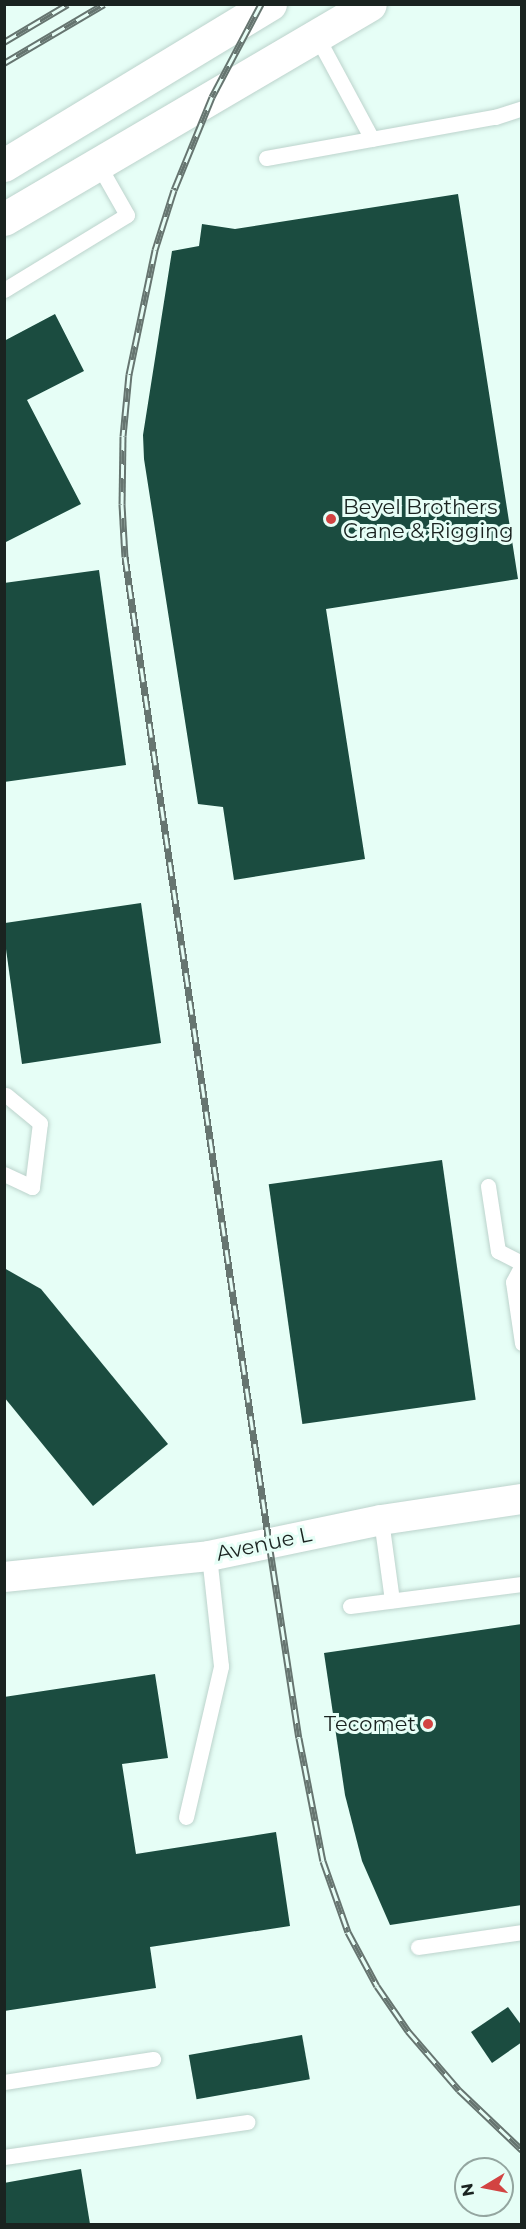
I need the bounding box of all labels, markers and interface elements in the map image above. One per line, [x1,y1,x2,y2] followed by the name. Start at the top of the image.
[343,494,514,544] place label: Beyel Brothers Crane & Rigging
[324,512,338,526] marker: Beyel Brothers Crane & Rigging
[214,1522,314,1566] street label: Avenue L
[324,1711,416,1737] place label: Tecomet
[421,1717,435,1731] marker: Tecomet
[454,2157,514,2217] north arrow
[457,2182,478,2198] text: N

